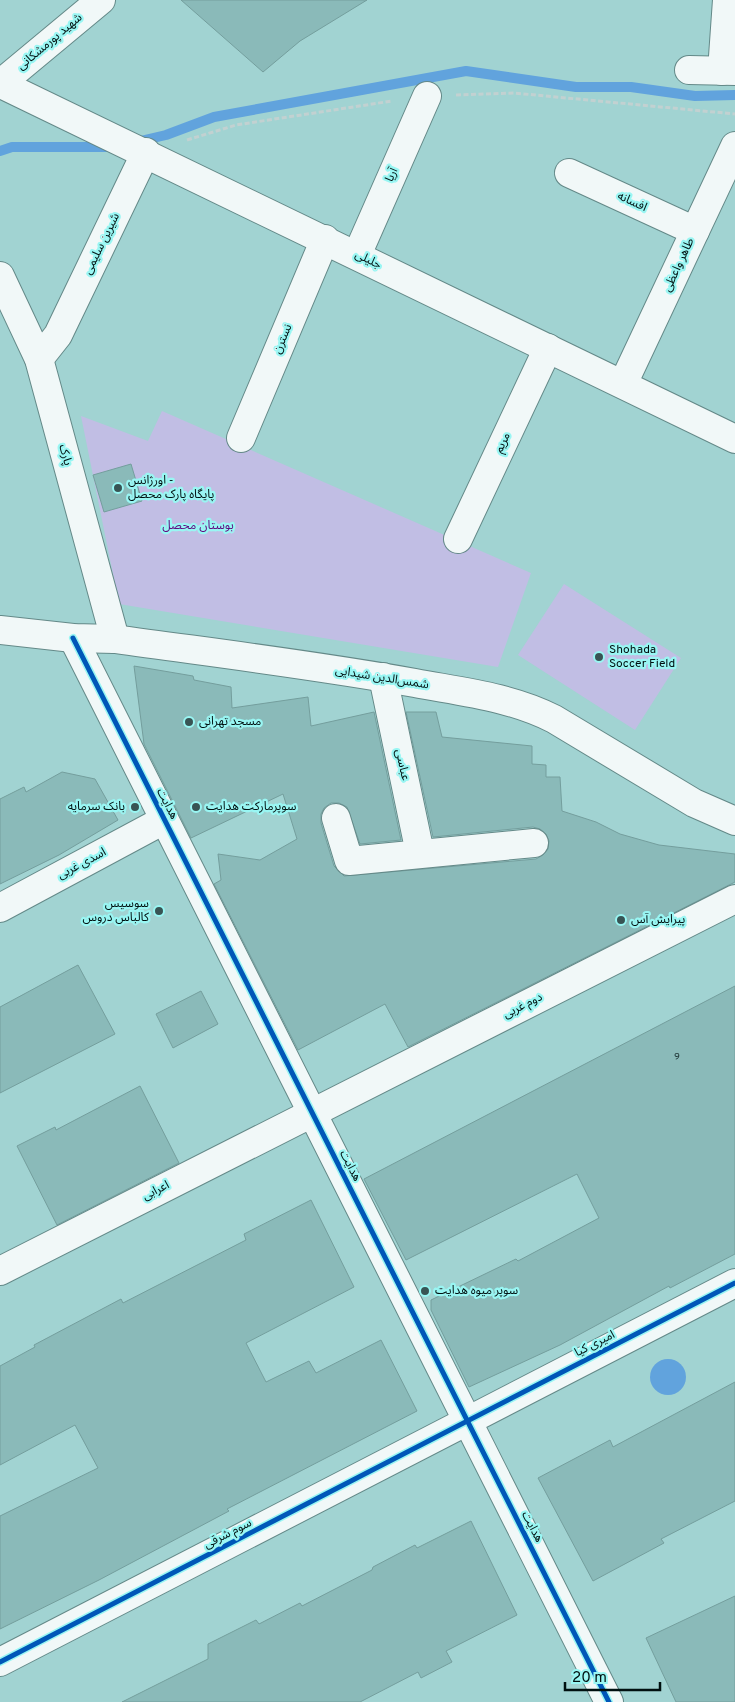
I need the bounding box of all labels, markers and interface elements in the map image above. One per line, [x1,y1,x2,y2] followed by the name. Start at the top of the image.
[14,10,86,74] street label: شهید پورمشکانی
[382,165,402,185] street label: آریا
[615,188,650,216] street label: افسانه
[80,211,124,277] street label: شیرین سلیمی
[660,235,698,295] street label: طاهر واعظی
[352,247,384,273] street label: جلیلی
[270,322,296,356] street label: نسترن
[491,430,515,456] street label: مریم
[54,443,76,467] street label: پارک
[128,473,214,503] place label: اورژانس - پایگاه پارک محصل
[112,482,124,494] marker: اورژانس - پایگاه پارک محصل
[162,518,234,534] park label: بوستان محصل
[609,642,675,672] place label: Shohada Soccer Field
[593,651,605,663] marker: Shohada Soccer Field
[334,663,430,693] street label: شمس‌الدین شیدایی
[199,714,261,730] place label: مسجد تهرانی
[183,716,195,728] marker: مسجد تهرانی
[391,748,413,782] street label: عباسی
[152,786,182,822] street label: هدایت
[68,799,125,815] place label: بانک سرمایه
[206,799,296,815] place label: سوپرمارکت هدایت
[129,801,141,813] marker: بانک سرمایه
[190,801,202,813] marker: سوپرمارکت هدایت
[55,844,109,884] street label: اسدی غربی
[83,896,150,926] place label: سوسیس کالباس دروس
[153,905,165,917] marker: سوسیس کالباس دروس
[631,912,685,928] place label: پیرایش آس
[615,914,627,926] marker: پیرایش آس
[501,989,546,1023] street label: دوم غربی
[674,1051,680,1064] house number: 9
[335,1148,365,1184] street label: هدایت
[140,1177,172,1205] street label: اعرابی
[435,1283,518,1299] place label: سوپر میوه هدایت
[419,1285,431,1297] marker: سوپر میوه هدایت
[572,1327,618,1361] street label: امیری کیا
[517,1509,547,1545] street label: هدایت
[201,1515,255,1553] street label: سوم شرقی
[565,1660,660,1692] scale bar
[572,1669,607,1688] text: 20 m

